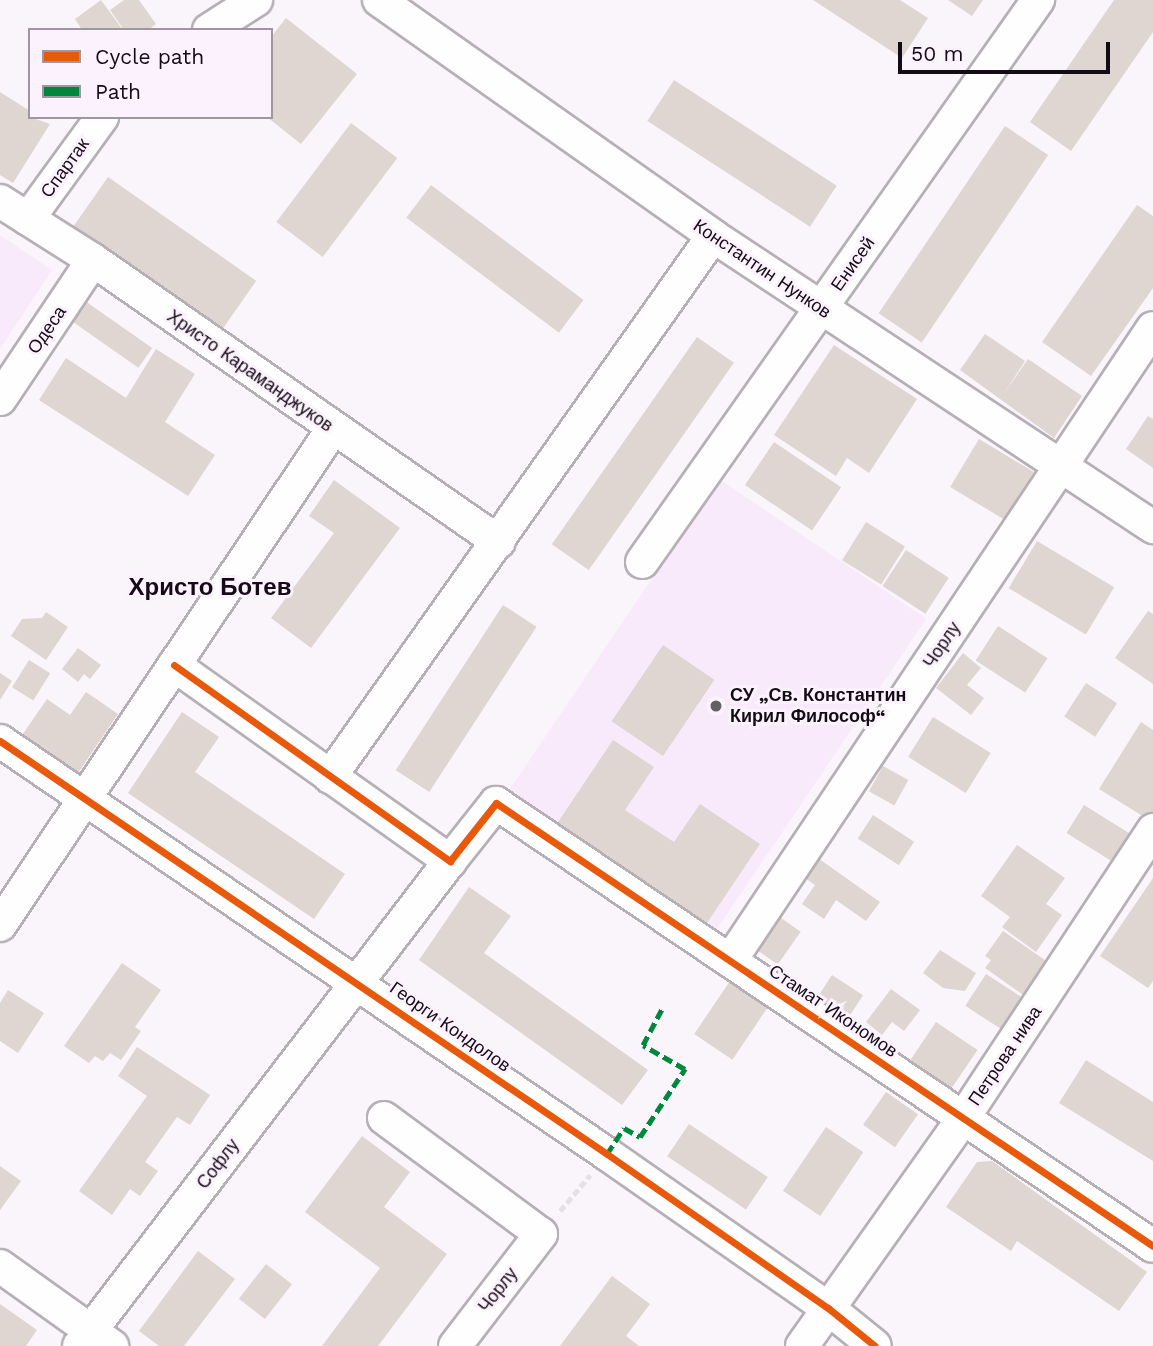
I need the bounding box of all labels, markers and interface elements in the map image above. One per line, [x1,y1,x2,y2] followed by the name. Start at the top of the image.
[28,28,273,119] legend
[901,28,1113,72] scale bar
[911,41,963,66] text: 50 m
[95,44,204,69] text: Cycle path
[95,79,141,104] text: Path
[36,134,94,202] street label: Спартак
[689,215,835,323] street label: Константин Нунков
[827,233,879,295] street label: Енисей
[23,302,71,358] street label: Одеса
[163,306,337,436] street label: Христо Караманджуков
[129,574,291,602] district label: Христо Ботев
[919,618,965,672] street label: Чорлу
[730,685,906,728] place label: СУ „Св. Константин Кирил Философ“
[708,698,724,714] marker: СУ „Св. Константин Кирил Философ“
[765,960,901,1062] street label: Стамат Икономов
[386,977,514,1077] street label: Георги Кондолов
[964,1002,1046,1110] street label: Петрова нива
[192,1135,244,1193] street label: Софлу
[474,1263,522,1317] street label: Чорлу

